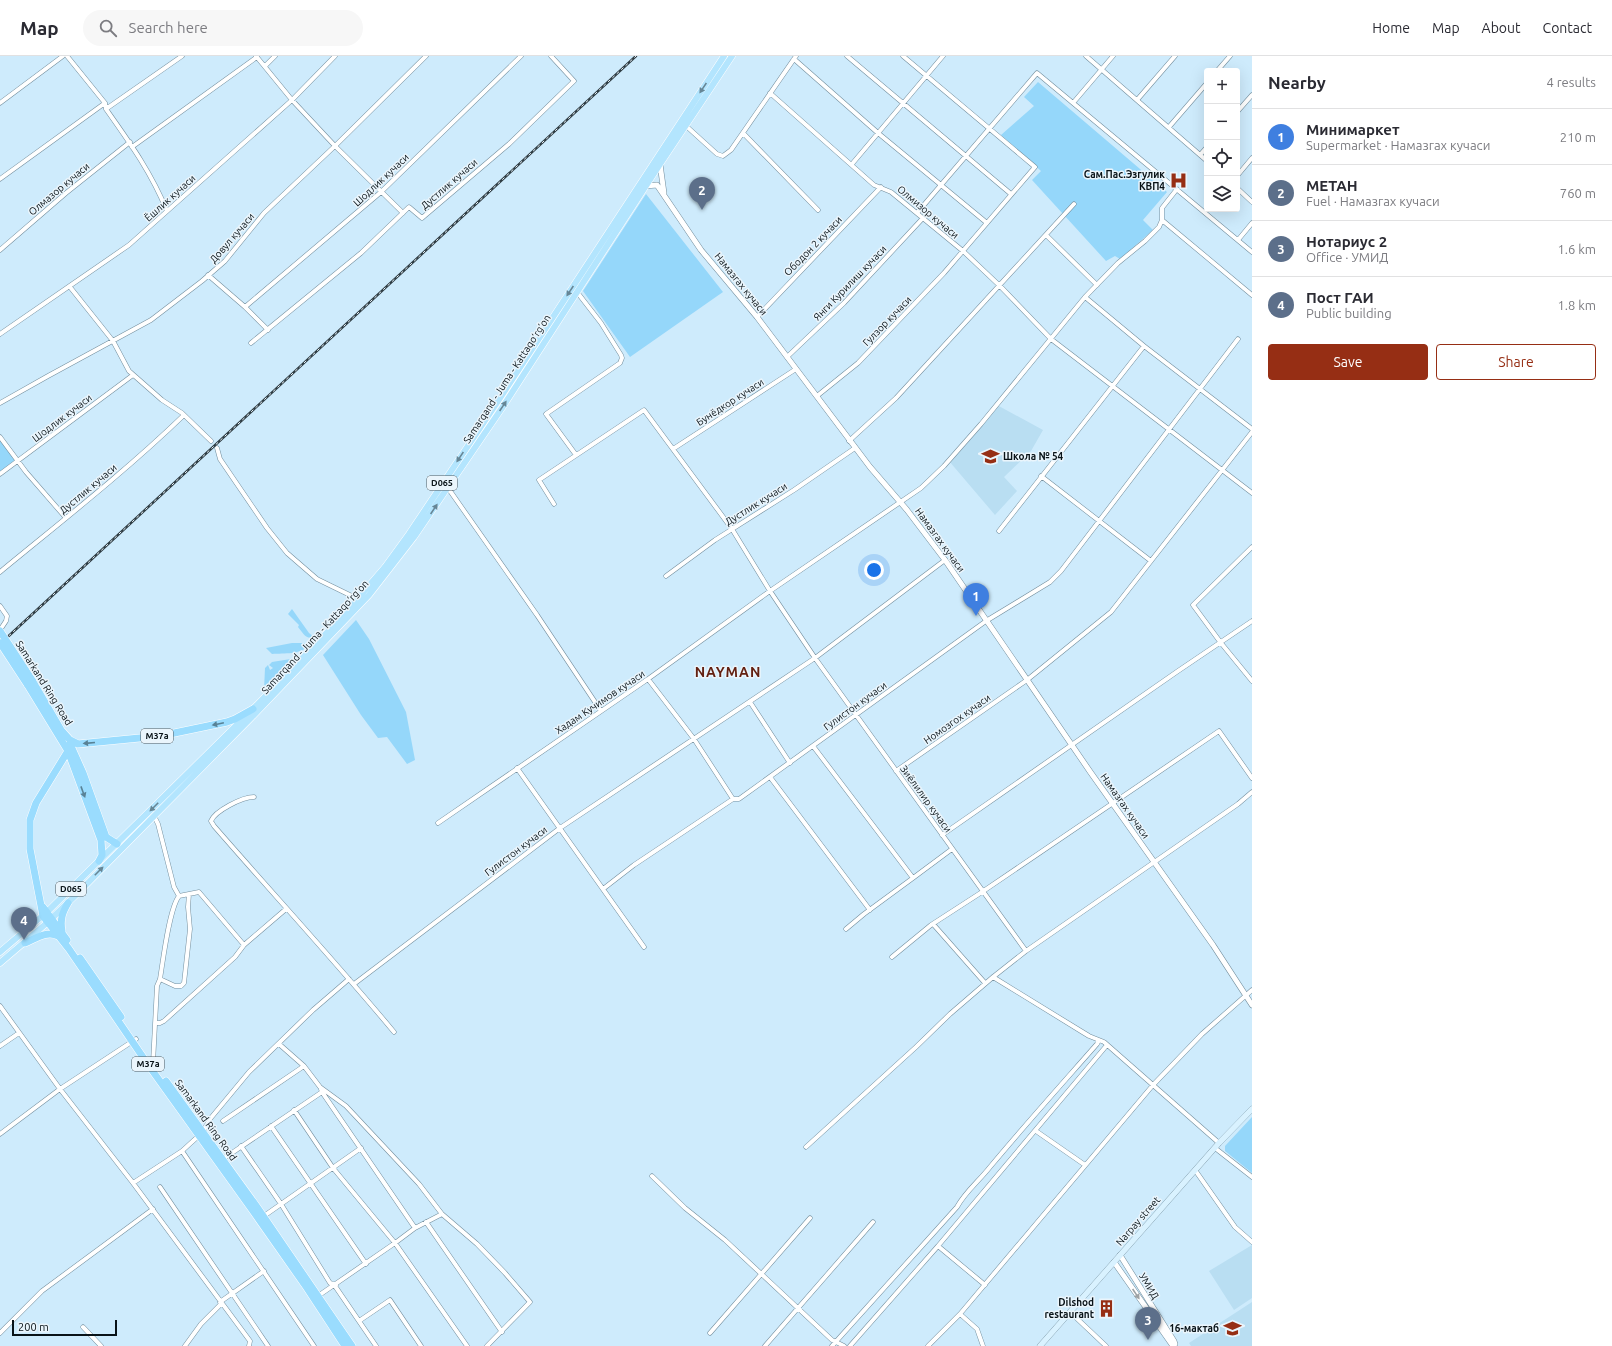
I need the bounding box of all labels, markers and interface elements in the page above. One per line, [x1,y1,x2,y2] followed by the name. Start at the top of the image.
[83,10,363,46] search box
[20,17,59,39] text: Map
[97,17,119,39] icon: search
[129,19,208,36] text: Search here
[1372,20,1410,36] text: Home
[1432,20,1460,36] text: Map
[1482,20,1521,36] text: About
[1543,20,1592,36] text: Contact
[1204,68,1240,212] map controls
[1204,68,1240,104] button: +
[1268,73,1326,92] text: Nearby
[1546,75,1596,89] text: 4 results
[699,83,707,94] one-way arrow
[1204,104,1240,140] button: −
[1306,121,1399,138] text: Минимаркет
[1277,130,1285,144] text: 1
[1560,130,1596,144] text: 210 m
[1306,138,1490,152] text: Supermarket · Намазгах кучаси
[1204,140,1240,176] button: locate
[351,151,411,209] street label: Шодлик кучаси
[419,156,480,212] street label: Дустлик кучаси
[27,160,92,218] street label: Олмазор кучаси
[1084,169,1165,192] place label: Сам.Пас.Эзгулик КВП4
[1168,170,1188,190] hospital icon: Сам.Пас.Эзгулик КВП4
[143,172,197,223] street label: Ёшлик кучаси
[1204,176,1240,212] button: layers
[689,177,715,210] pin: 2
[1306,177,1358,194] text: МЕТАН
[895,183,961,241] street label: Олмизор кучаси
[1277,186,1285,200] text: 2
[1560,186,1596,200] text: 760 m
[1306,194,1440,208] text: Fuel · Намазгах кучаси
[207,211,257,265] street label: Довул кучаси
[782,214,844,278] street label: Ободон 2 кучаси
[1306,233,1387,250] text: Нотариус 2
[1277,242,1285,256] text: 3
[1557,242,1596,256] text: 1.6 km
[811,243,889,323] street label: Янги Курилиш кучаси
[1306,250,1388,264] text: Office · УМИД
[713,251,769,317] street label: Намазгах кучаси
[566,286,574,296] one-way arrow
[1306,289,1374,306] text: Пост ГАИ
[861,294,913,348] street label: Гулзор кучаси
[1277,298,1285,312] text: 4
[1557,298,1596,312] text: 1.8 km
[1306,306,1392,320] text: Public building
[461,313,553,445] street label: Samarqand - Juma - Kattaqo‘rg‘on
[1268,344,1428,380] button: Save
[1436,344,1596,380] button: Share
[694,376,766,428] street label: Бунёдкор кучаси
[30,392,94,444] street label: Шодлик кучаси
[499,401,507,412] one-way arrow
[980,446,1000,466] school or university icon: Школа № 54
[1003,451,1064,462] place label: Школа № 54
[456,452,463,463] one-way arrow
[57,462,119,516] street label: Дустлик кучаси
[427,476,457,490] road number: D065
[723,480,789,528] street label: Дустлик кучаси
[430,503,437,515] one-way arrow
[913,506,967,574] street label: Намазгах кучаси
[864,560,884,580] your location
[259,578,371,696] street label: Samarqand - Juma - Kattaqo‘rg‘on
[963,583,989,616] pin: 1
[14,639,75,727] street label: Samarkand Ring Road
[695,664,761,680] district label: NAYMAN
[553,668,647,736] street label: Хадам Кучимов кучаси
[821,679,889,733] street label: Гулистон кучаси
[922,692,992,746] street label: Номозгох кучаси
[212,722,224,728] one-way arrow
[141,729,173,743] road number: M37a
[83,740,95,747] one-way arrow
[898,764,954,835] street label: Зиёлилир кучаси
[1098,771,1152,841] street label: Намазгах кучаси
[81,787,87,799] one-way arrow
[149,802,159,812] one-way arrow
[483,824,549,878] street label: Гулистон кучаси
[94,866,104,876] one-way arrow
[56,882,86,896] road number: D065
[11,907,37,940] pin: 4
[132,1057,164,1071] road number: M37a
[173,1077,239,1163] street label: Samarkand Ring Road
[1114,1194,1162,1248] street label: Narpay street
[1137,1271,1161,1301] street label: УМИД
[1133,1288,1140,1300] one-way arrow
[1044,1297,1095,1320] place label: Dilshod restaurant
[1097,1298,1117,1318] building icon: Dilshod restaurant
[1135,1307,1161,1340] pin: 3
[12,1318,117,1337] scale bar
[1222,1318,1242,1338] school or university icon: 16-мактаб
[18,1321,49,1333] text: 200 m
[1169,1323,1219,1334] place label: 16-мактаб

